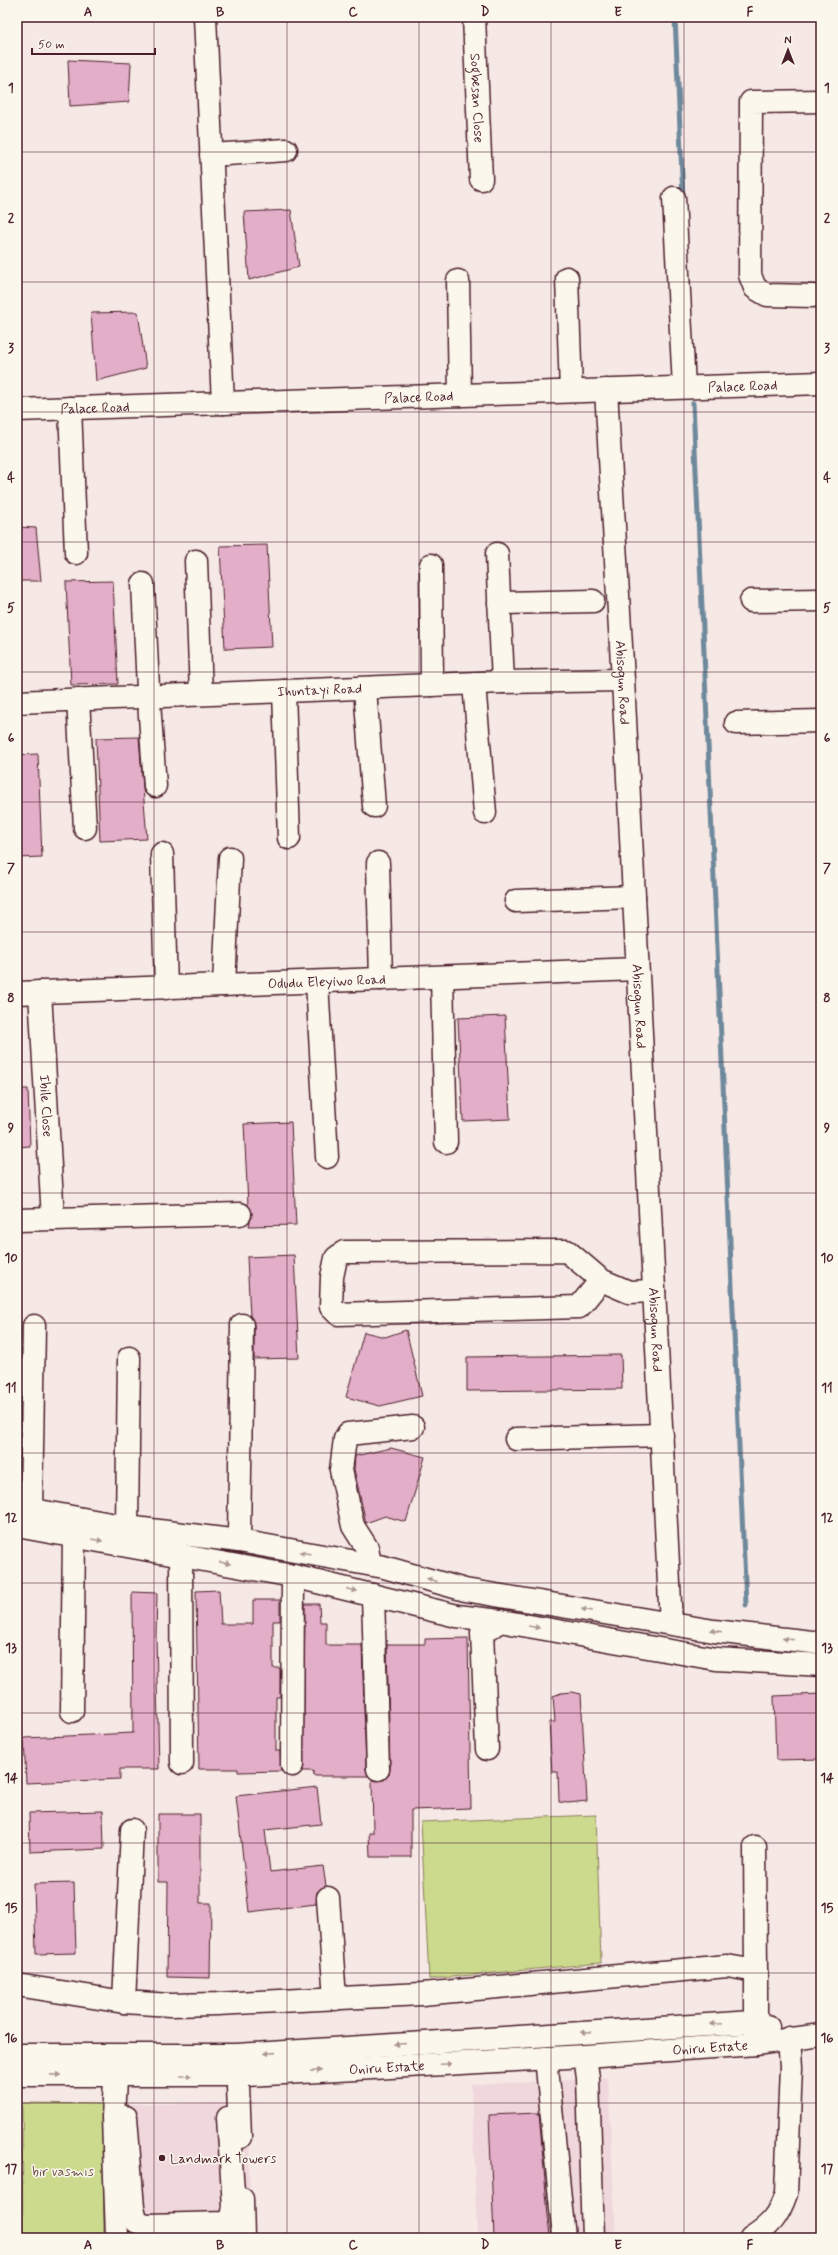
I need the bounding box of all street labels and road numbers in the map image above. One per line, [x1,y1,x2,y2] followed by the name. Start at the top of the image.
[464,53,487,143] street label: Sogbesan Close
[708,376,778,397] street label: Palace Road
[384,387,454,408] street label: Palace Road
[60,398,130,419] street label: Palace Road
[611,640,633,725] street label: Abisogun Road
[277,680,363,701] street label: Ihuntayi Road
[627,963,650,1049] street label: Abisogun Road
[267,971,386,993] street label: Odudu Eleyiwo Road
[35,1074,56,1138] street label: Ibile Close
[644,1287,666,1373] street label: Abisogun Road
[672,2037,749,2060] street label: Oniru Estate
[348,2057,425,2079] street label: Oniru Estate

